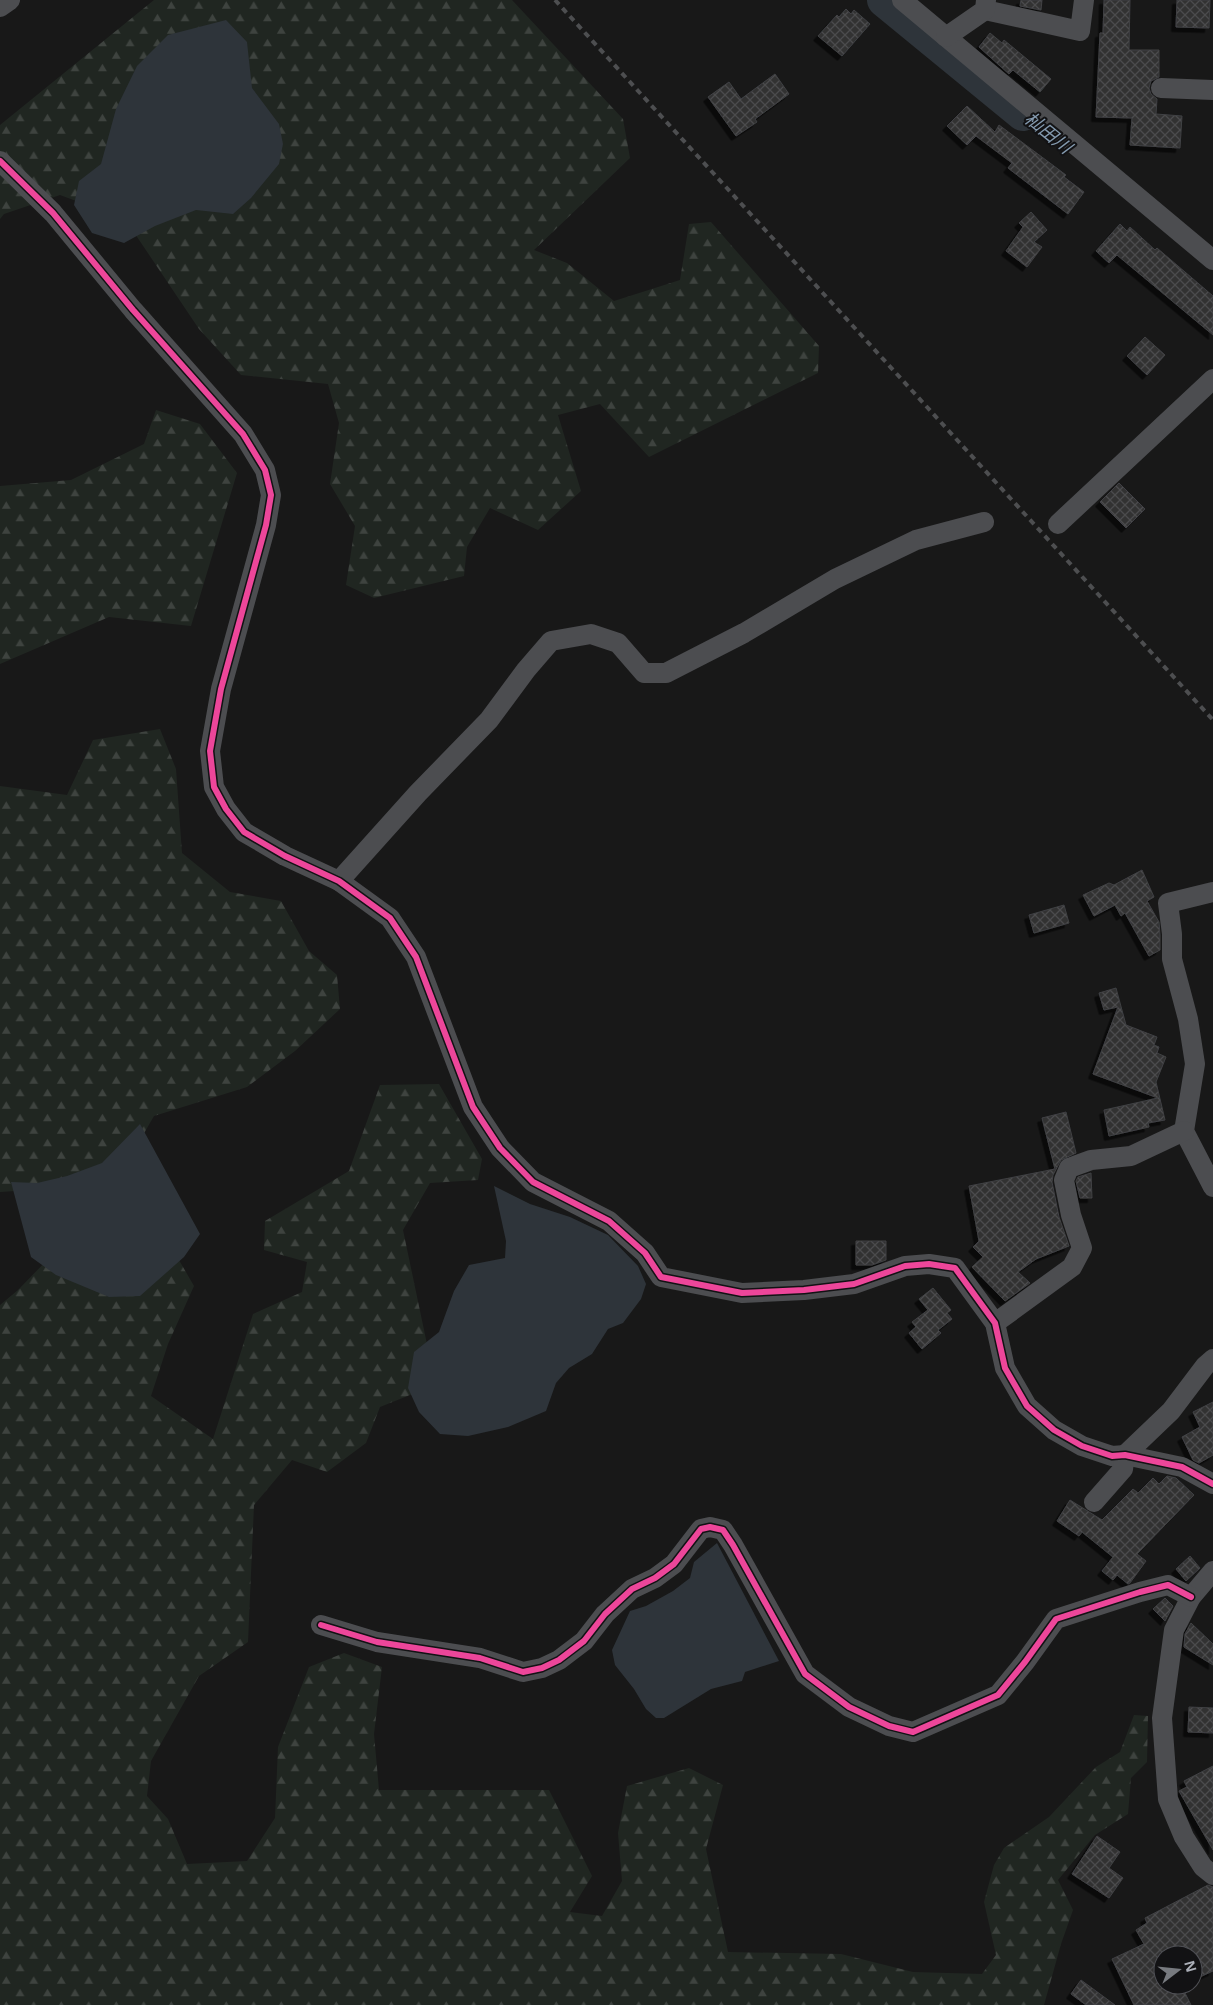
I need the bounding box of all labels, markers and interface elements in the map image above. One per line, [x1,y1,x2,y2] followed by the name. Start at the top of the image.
[1020,106,1079,160] water label: 杣田川
[1153,1945,1203,1995] north arrow
[1180,1958,1202,1974] text: N

